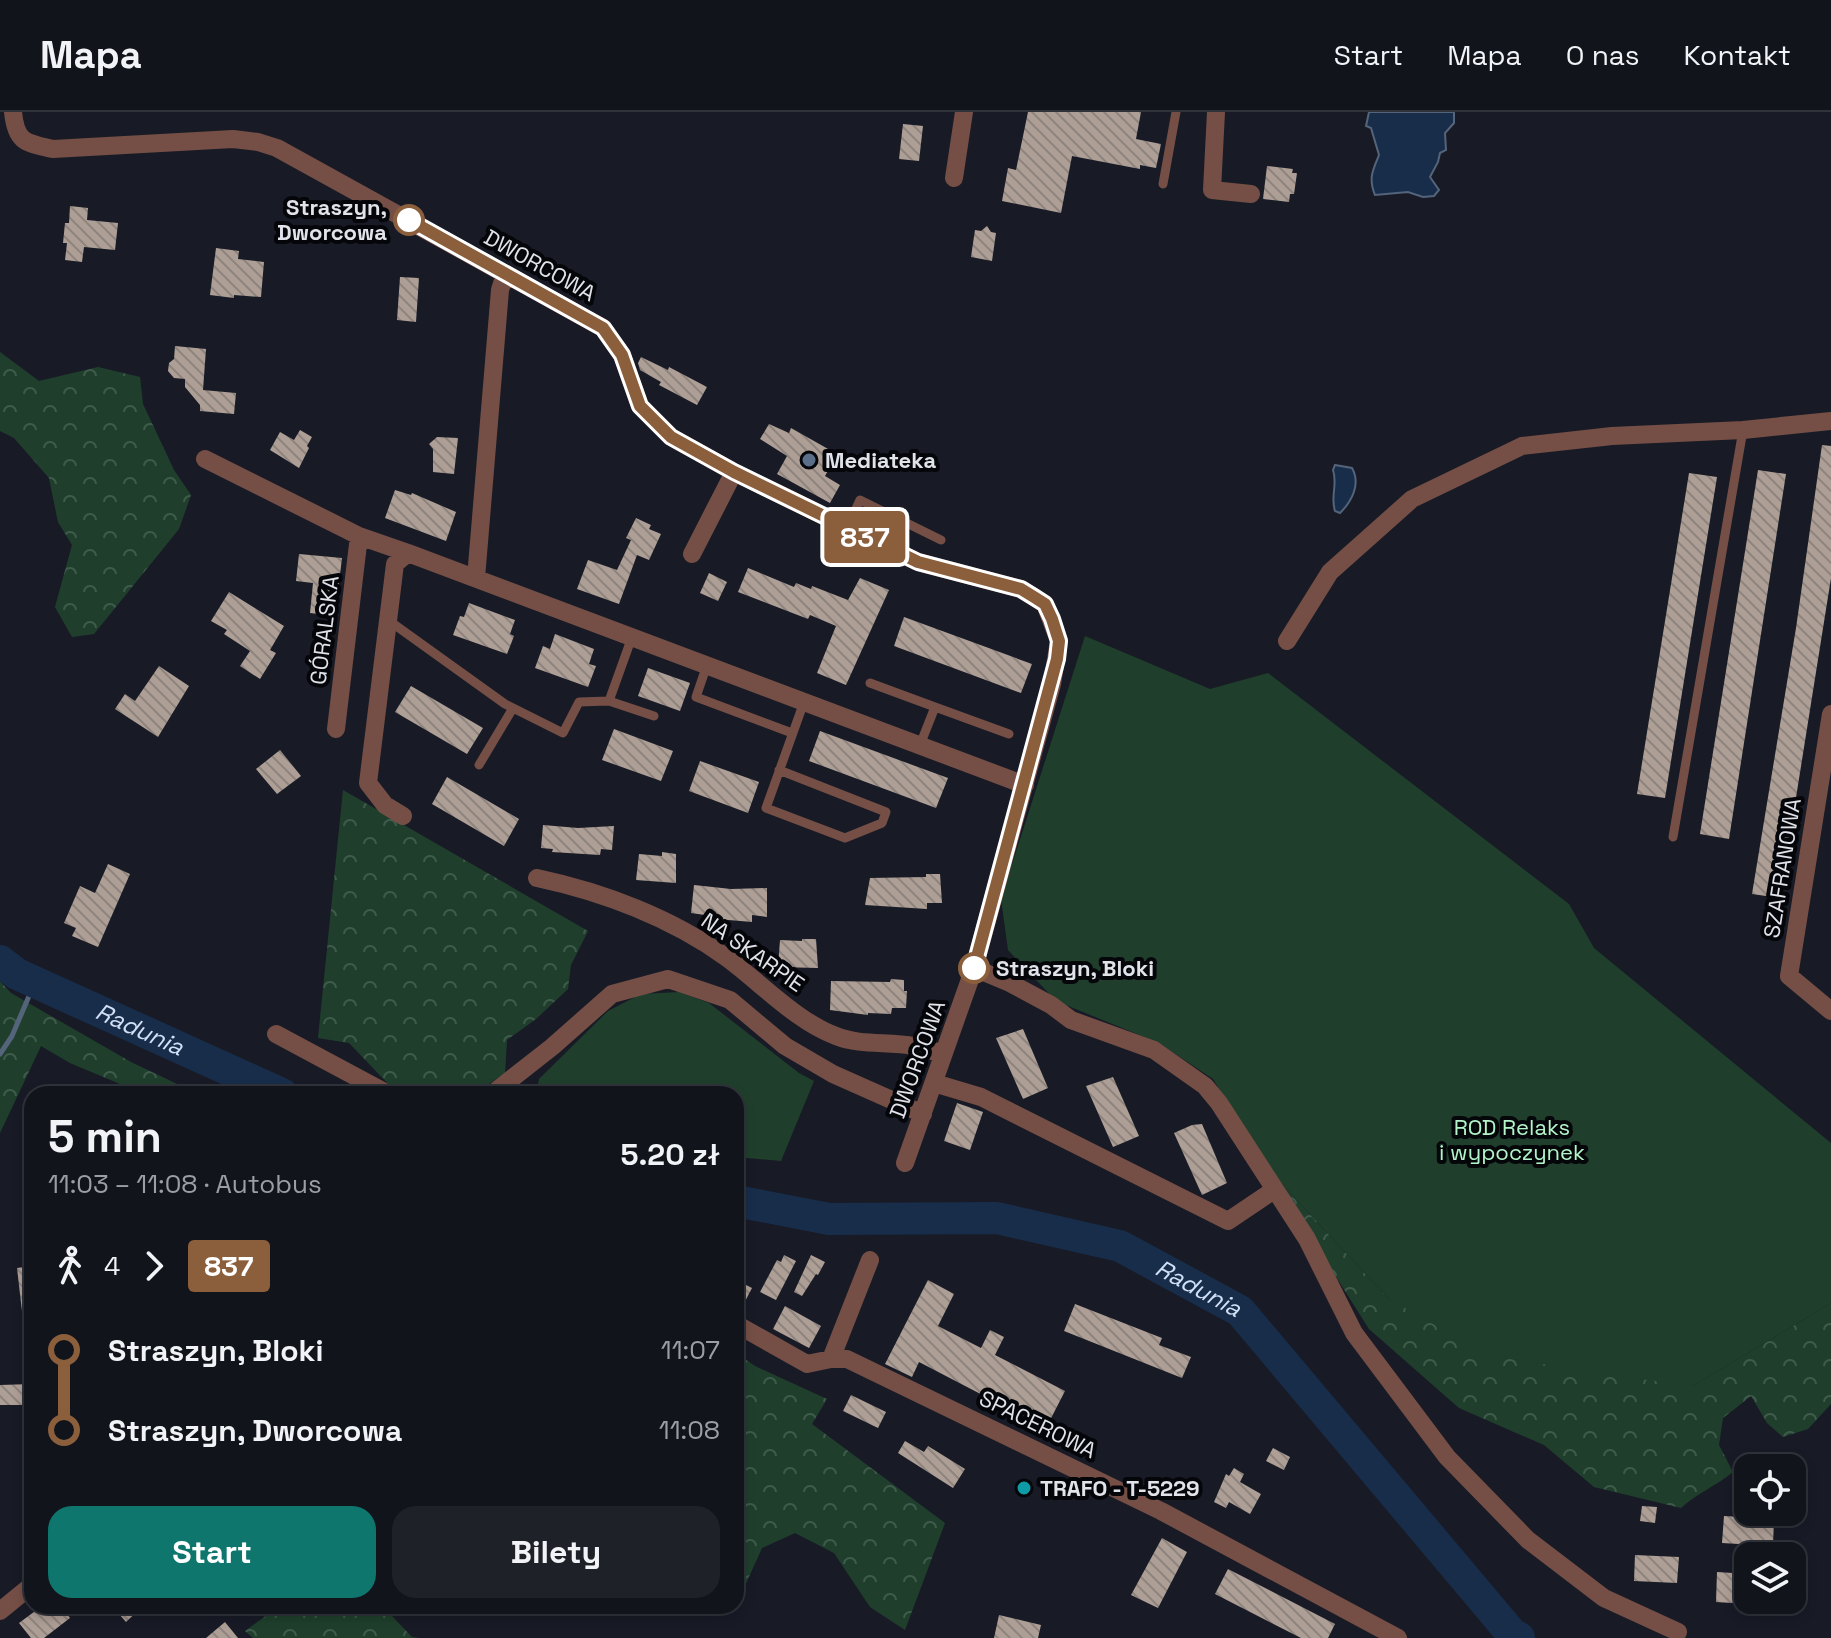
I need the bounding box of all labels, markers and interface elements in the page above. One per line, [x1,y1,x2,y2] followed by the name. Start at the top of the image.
[40,31,142,79] text: Mapa
[1334,37,1403,73] text: Start
[1447,37,1522,73] text: Mapa
[1566,37,1640,73] text: O nas
[1684,37,1791,73] text: Kontakt
[277,193,387,246] place label: Straszyn, Dworcowa
[394,205,424,235] marker: Straszyn, Dworcowa
[479,223,601,307] street label: DWORCOWA
[825,446,936,474] place label: Mediateka
[800,451,818,469] marker: Mediateka
[819,511,911,563] line badge: 837
[840,519,890,555] text: 837
[303,574,345,686] street label: GÓRALSKA
[1757,796,1807,940] street label: SZAFRANOWA
[696,906,810,998] street label: NA SKARPIE
[959,953,989,983] marker: Straszyn, Bloki
[996,954,1154,982] place label: Straszyn, Bloki
[91,996,189,1062] water label: Radunia
[883,996,951,1122] street label: DWORCOWA
[48,1109,162,1165] text: 5 min
[1439,1113,1585,1166] park label: ROD Relaks i wypoczynek
[620,1135,720,1174] text: 5.20 zł
[48,1167,322,1201] text: 11:03 – 11:08 · Autobus
[48,1244,92,1288] icon: walk
[132,1244,176,1288] icon: forward
[204,1248,254,1284] text: 837
[104,1249,120,1283] text: 4
[1150,1252,1247,1324] water label: Radunia
[108,1331,324,1370] text: Straszyn, Bloki
[661,1333,720,1367] text: 11:07
[975,1384,1101,1464] street label: SPACEROWA
[108,1411,402,1450] text: Straszyn, Dworcowa
[659,1413,720,1447] text: 11:08
[1734,1454,1806,1614] map controls
[1734,1454,1806,1526] button: locate
[1040,1474,1200,1502] place label: TRAFO - T-5229
[1015,1479,1033,1497] marker: TRAFO - T-5229
[48,1506,376,1598] button: Start
[392,1506,720,1598] button: Bilety
[1734,1542,1806,1614] button: layers

